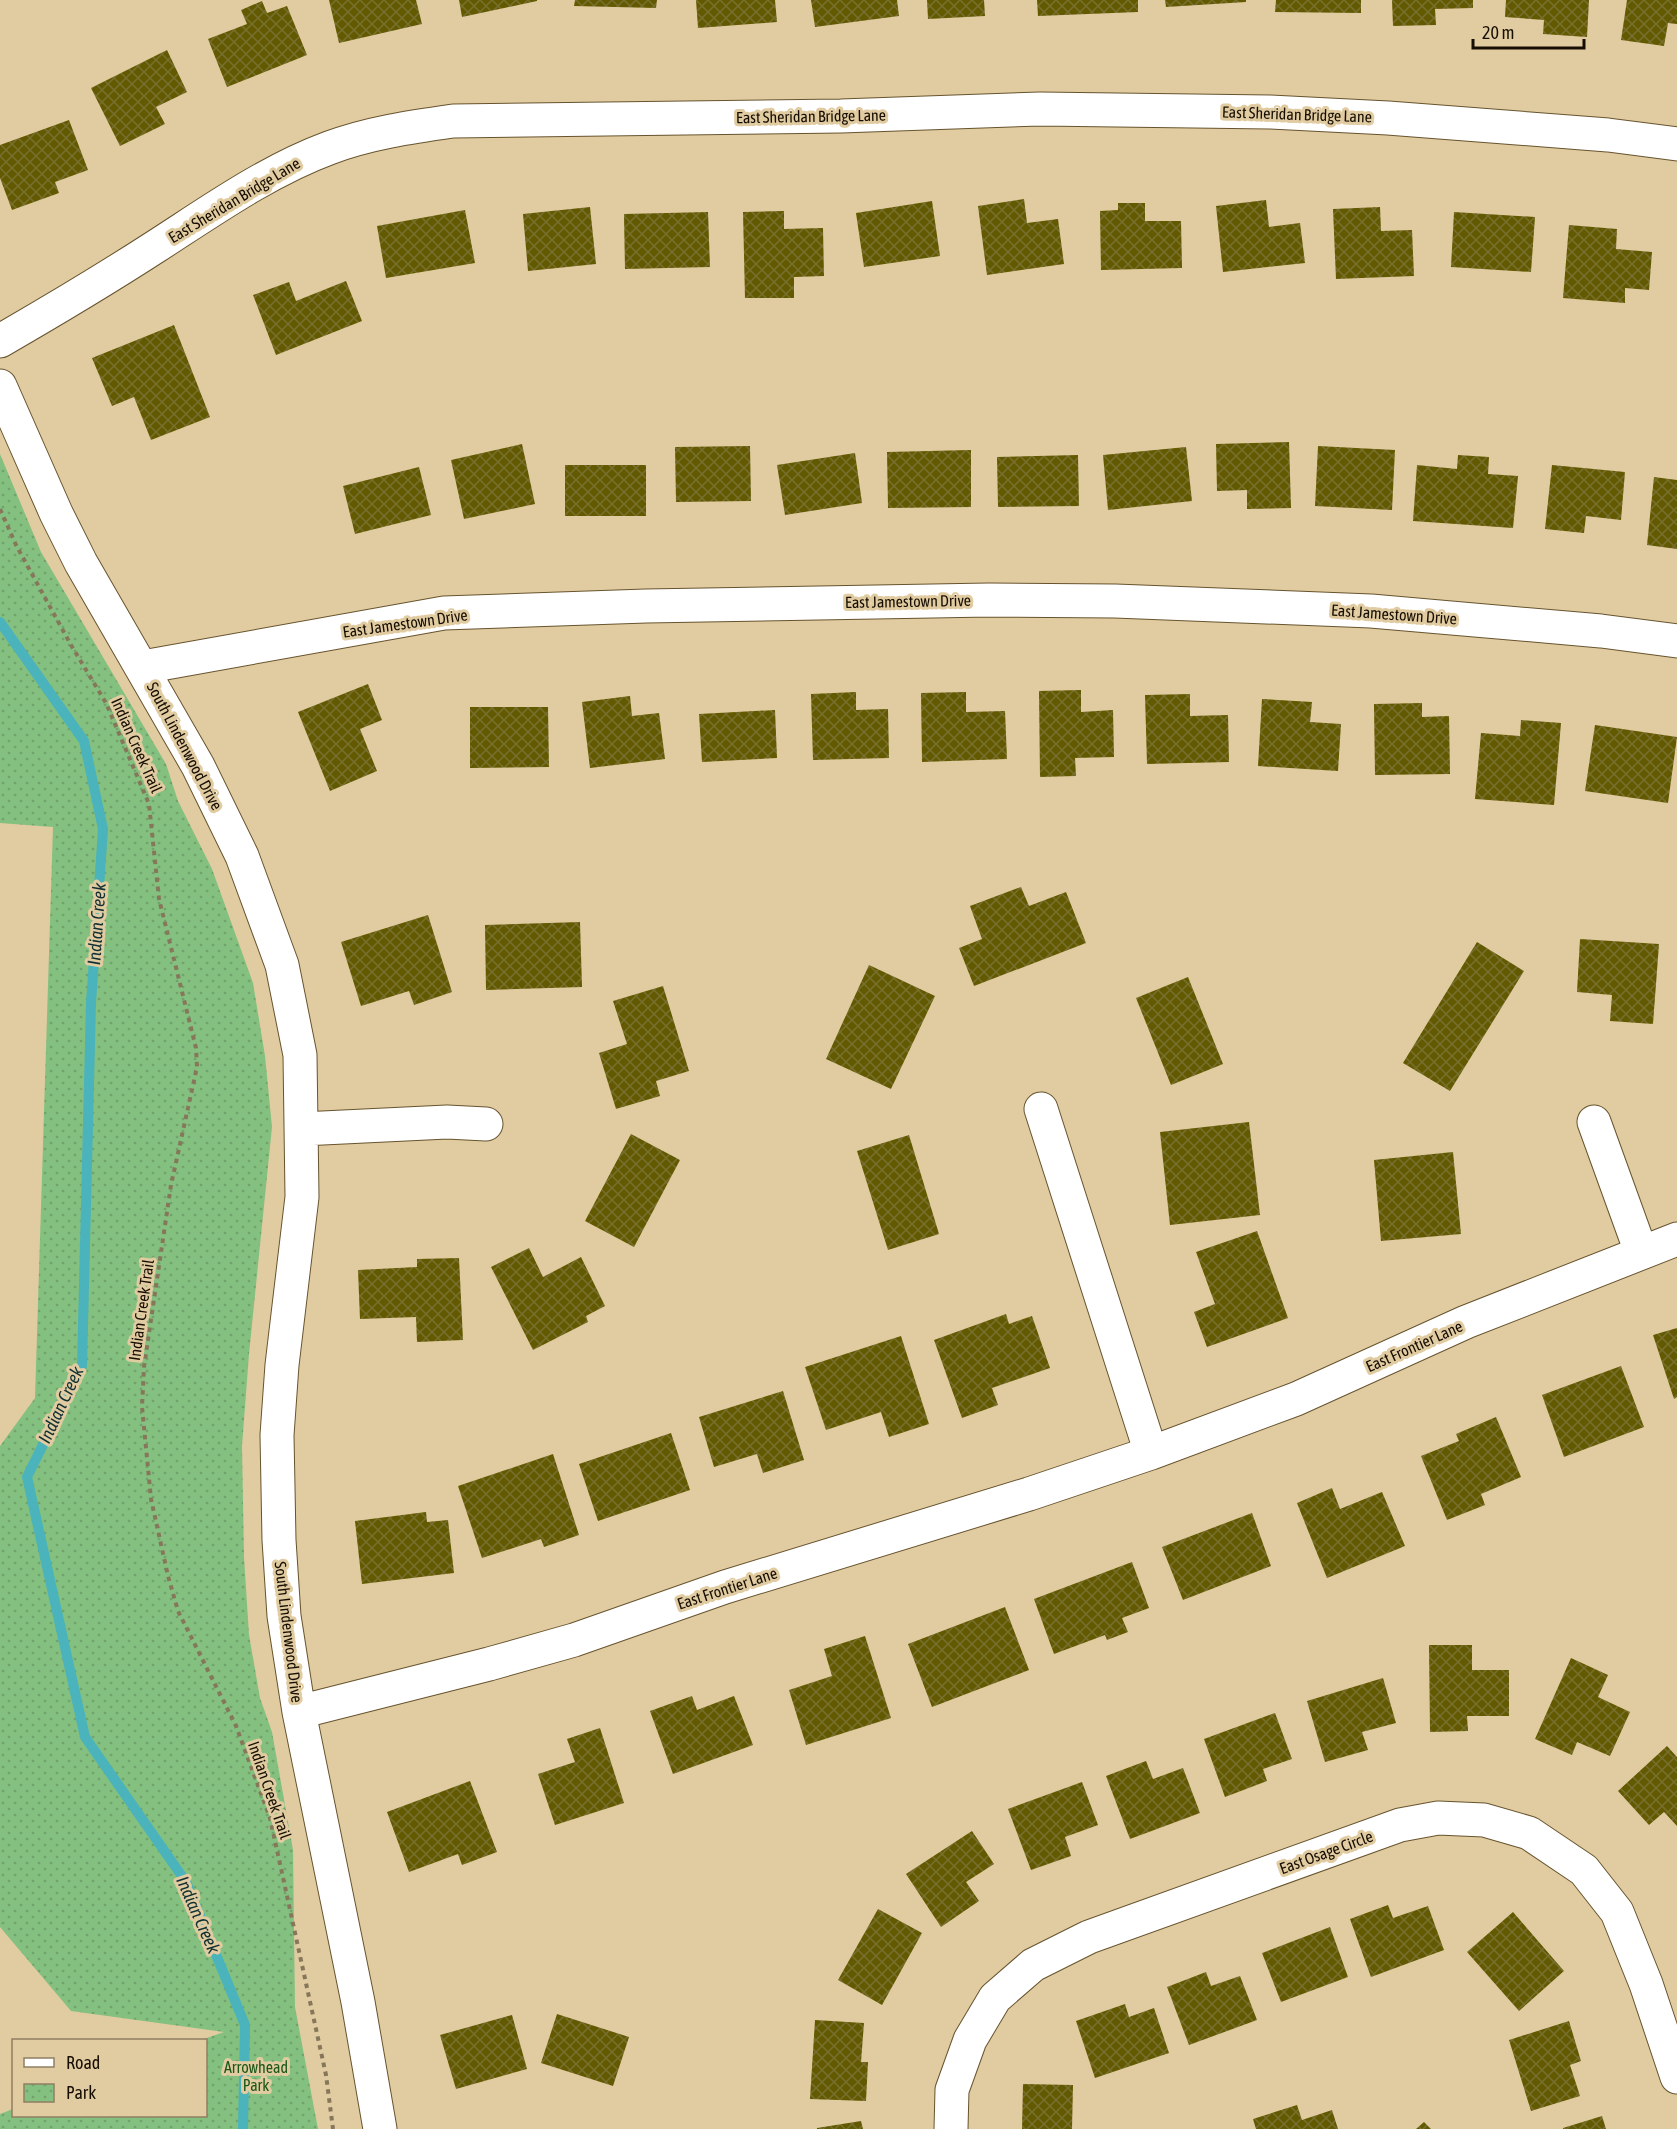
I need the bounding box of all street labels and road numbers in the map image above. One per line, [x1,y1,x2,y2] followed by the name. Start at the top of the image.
[1222,102,1372,127] street label: East Sheridan Bridge Lane
[736,106,886,127] street label: East Sheridan Bridge Lane
[165,154,303,247] street label: East Sheridan Bridge Lane
[845,591,971,611] street label: East Jamestown Drive
[1330,601,1458,627] street label: East Jamestown Drive
[341,605,469,641] street label: East Jamestown Drive
[144,679,226,813] street label: South Lindenwood Drive
[108,695,166,796] street label: Indian Creek Trail
[125,1258,157,1362] street label: Indian Creek Trail
[1363,1317,1465,1375] street label: East Frontier Lane
[271,1560,307,1704] street label: South Lindenwood Drive
[675,1563,779,1613] street label: East Frontier Lane
[245,1739,295,1842] street label: Indian Creek Trail
[1277,1827,1375,1878] street label: East Osage Circle

